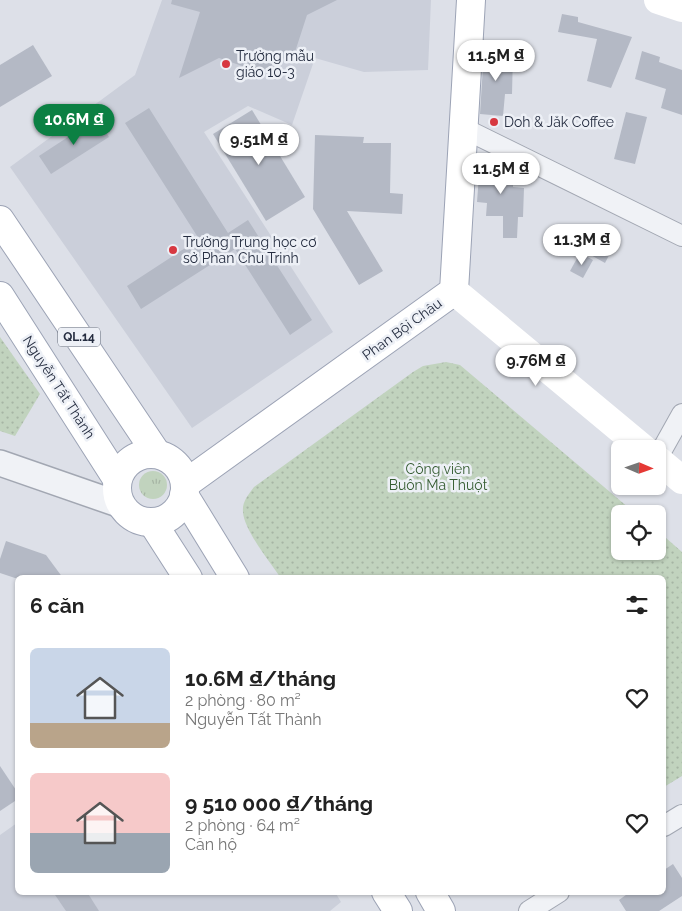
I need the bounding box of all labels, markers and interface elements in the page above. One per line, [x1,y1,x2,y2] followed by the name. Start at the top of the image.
[450,39,542,82] pin: 11.5M ₫
[468,46,524,65] text: 11.5M ₫
[236,48,314,80] place label: Trường mẫu giáo 10-3
[220,58,232,70] marker: Trường mẫu giáo 10-3
[28,104,120,146] pin: 10.6M ₫
[44,110,104,129] text: 10.6M ₫
[504,114,614,130] place label: Doh & Jăk Coffee
[488,116,500,128] marker: Doh & Jăk Coffee
[213,124,305,166] pin: 9.51M ₫
[230,130,288,149] text: 9.51M ₫
[455,152,547,195] pin: 11.5M ₫
[473,159,529,178] text: 11.5M ₫
[536,224,628,266] pin: 11.3M ₫
[554,230,610,249] text: 11.3M ₫
[183,234,316,266] place label: Trường Trung học cơ sở Phan Chu Trinh
[167,244,179,256] marker: Trường Trung học cơ sở Phan Chu Trinh
[359,295,445,363] street label: Phan Bội Châu
[58,328,100,347] road number: QL.14
[20,333,98,441] street label: Nguyễn Tất Thành
[490,344,582,387] pin: 9.76M ₫
[506,351,566,370] text: 9.76M ₫
[611,440,666,495] north arrow
[611,440,666,560] map controls
[389,461,488,493] park label: Công viên Buôn Ma Thuột
[611,505,666,560] button: locate
[623,591,651,619] icon: filters
[30,593,84,618] text: 6 căn
[185,666,336,691] text: 10.6M ₫/tháng
[70,668,130,728] icon: home
[623,684,651,712] icon: heart
[185,691,301,710] text: 2 phòng · 80 m²
[185,710,322,729] text: Nguyễn Tất Thành
[185,791,373,816] text: 9 510 000 ₫/tháng
[70,793,130,853] icon: home
[623,809,651,837] icon: heart
[185,816,300,835] text: 2 phòng · 64 m²
[185,835,237,854] text: Căn hộ

